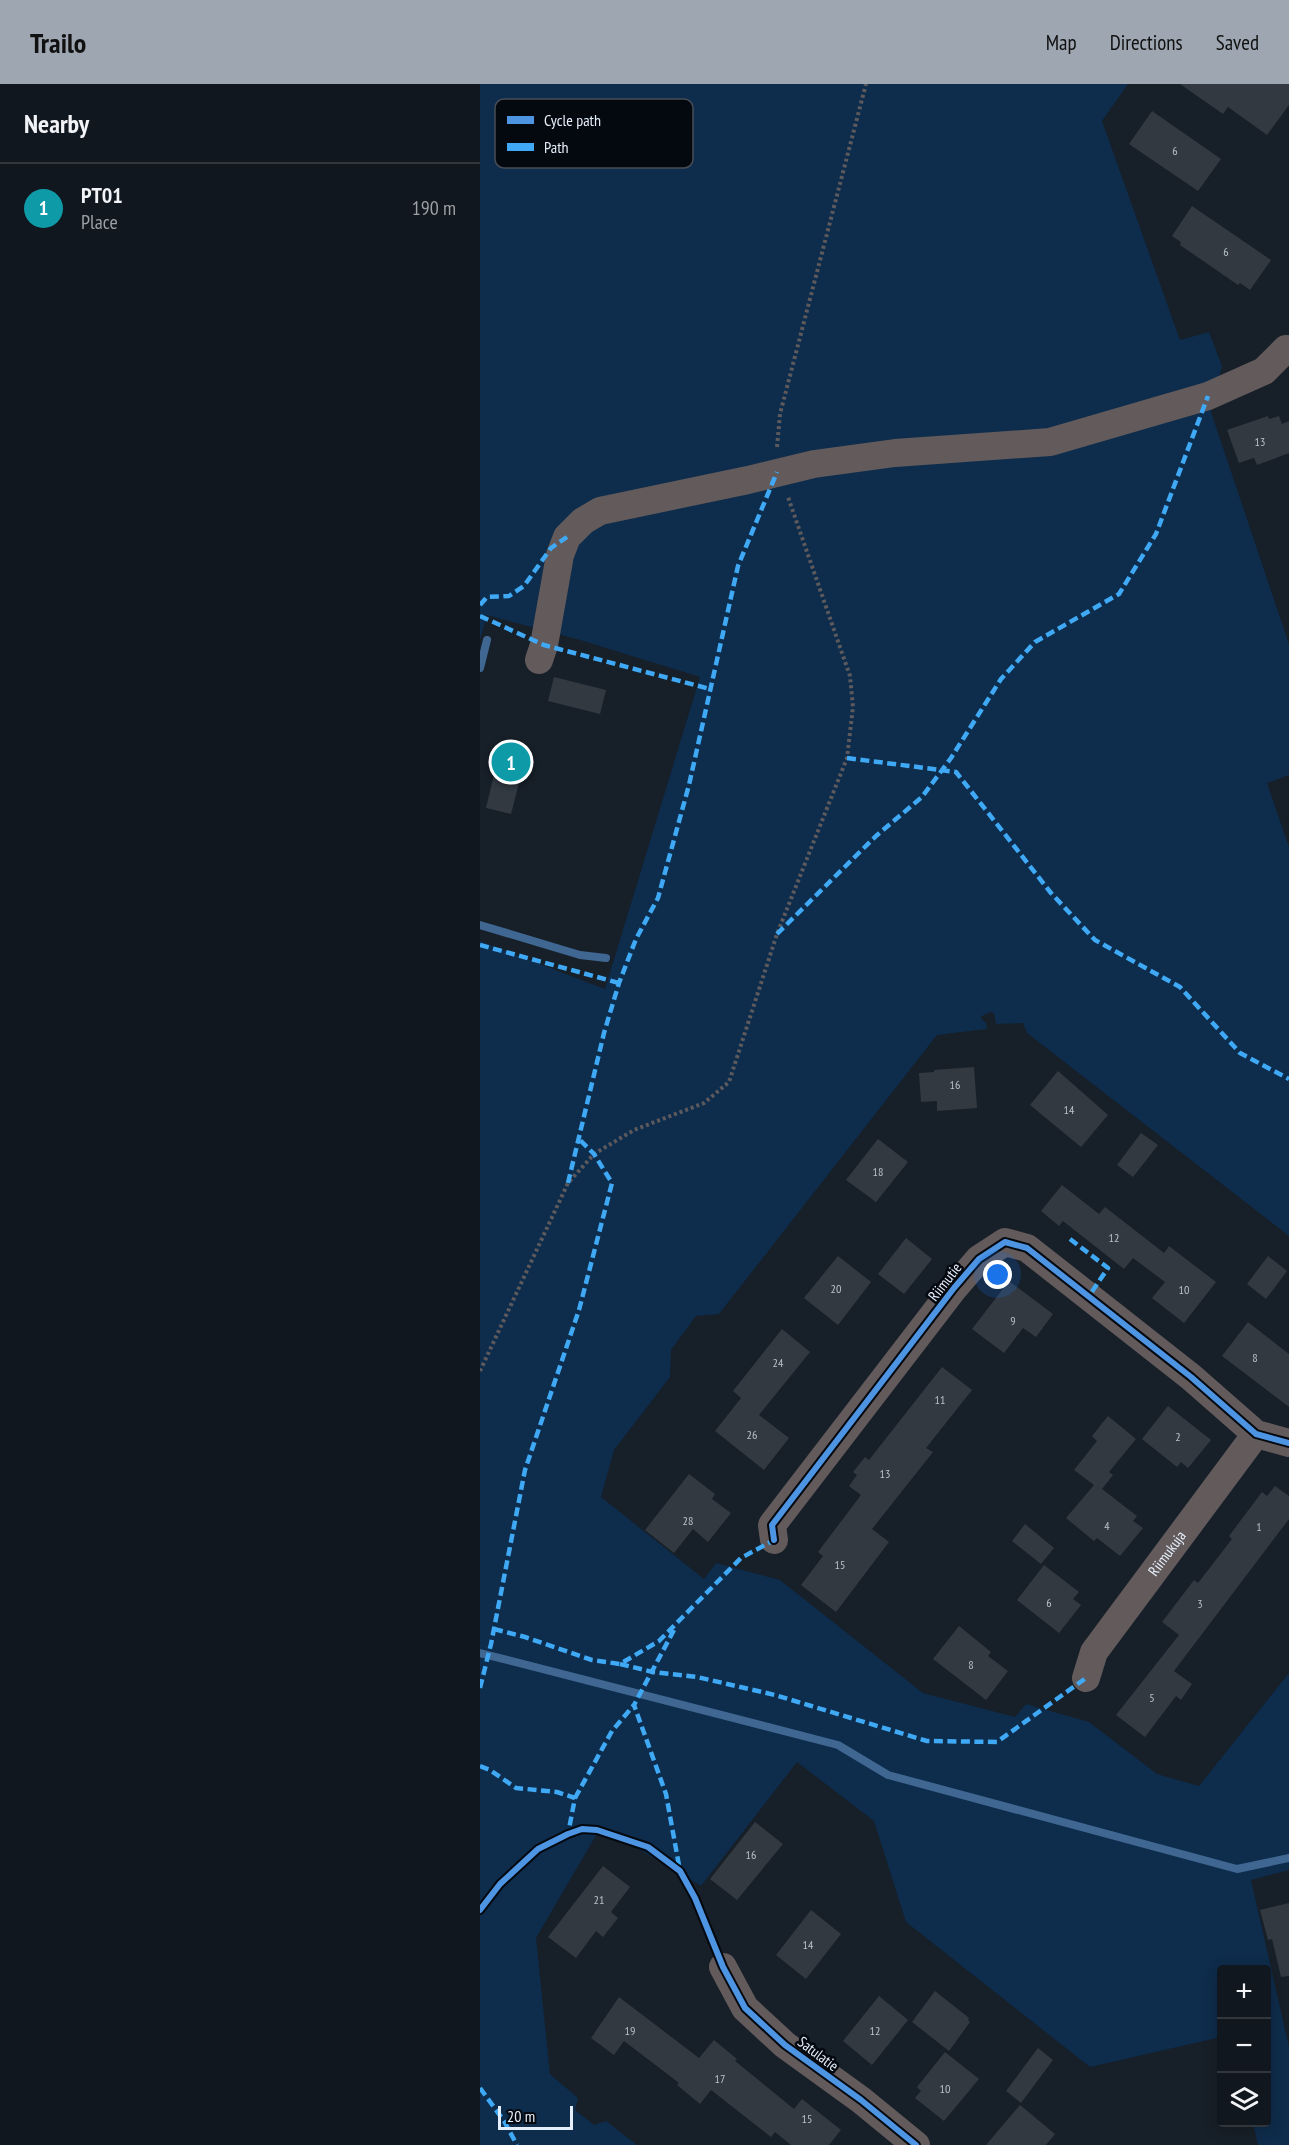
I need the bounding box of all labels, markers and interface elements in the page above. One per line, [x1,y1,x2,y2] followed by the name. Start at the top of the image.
[30,24,86,61] text: Trailo
[1046,29,1077,56] text: Map
[1110,29,1183,56] text: Directions
[1216,29,1259,56] text: Saved
[495,99,693,168] legend
[24,107,89,140] text: Nearby
[544,110,601,130] text: Cycle path
[544,137,569,157] text: Path
[1172,143,1178,158] house number: 6
[81,181,123,209] text: PT01
[39,195,48,221] text: 1
[412,195,456,221] text: 190 m
[81,209,118,235] text: Place
[1223,244,1229,259] house number: 6
[1255,434,1265,449] house number: 13
[492,740,531,784] pin: 1
[950,1077,960,1092] house number: 16
[1064,1102,1075,1117] house number: 14
[873,1164,883,1179] house number: 18
[1109,1230,1119,1245] house number: 12
[924,1259,966,1305] street label: Riimutie
[983,1260,1012,1289] your location
[831,1281,841,1296] house number: 20
[1179,1282,1189,1297] house number: 10
[1010,1313,1016,1328] house number: 9
[1252,1350,1258,1365] house number: 8
[773,1355,784,1370] house number: 24
[935,1392,945,1407] house number: 11
[747,1427,757,1442] house number: 26
[1175,1429,1181,1444] house number: 2
[880,1466,890,1481] house number: 13
[683,1513,693,1528] house number: 28
[1104,1518,1110,1533] house number: 4
[1256,1519,1262,1534] house number: 1
[1144,1527,1190,1580] street label: Riimukuja
[835,1557,845,1572] house number: 15
[1046,1595,1052,1610] house number: 6
[1197,1596,1203,1611] house number: 3
[968,1657,974,1672] house number: 8
[1149,1690,1155,1705] house number: 5
[746,1847,756,1862] house number: 16
[594,1892,604,1907] house number: 21
[803,1937,814,1952] house number: 14
[1217,1965,1271,2127] map controls
[1217,1965,1271,2019] button: +
[1217,2019,1271,2073] button: −
[625,2023,635,2038] house number: 19
[870,2023,880,2038] house number: 12
[794,2032,842,2075] street label: Satulatie
[715,2071,725,2086] house number: 17
[1217,2073,1271,2127] button: layers
[940,2081,950,2096] house number: 10
[498,2103,573,2130] scale bar
[507,2106,535,2126] text: 20 m
[802,2111,812,2126] house number: 15

